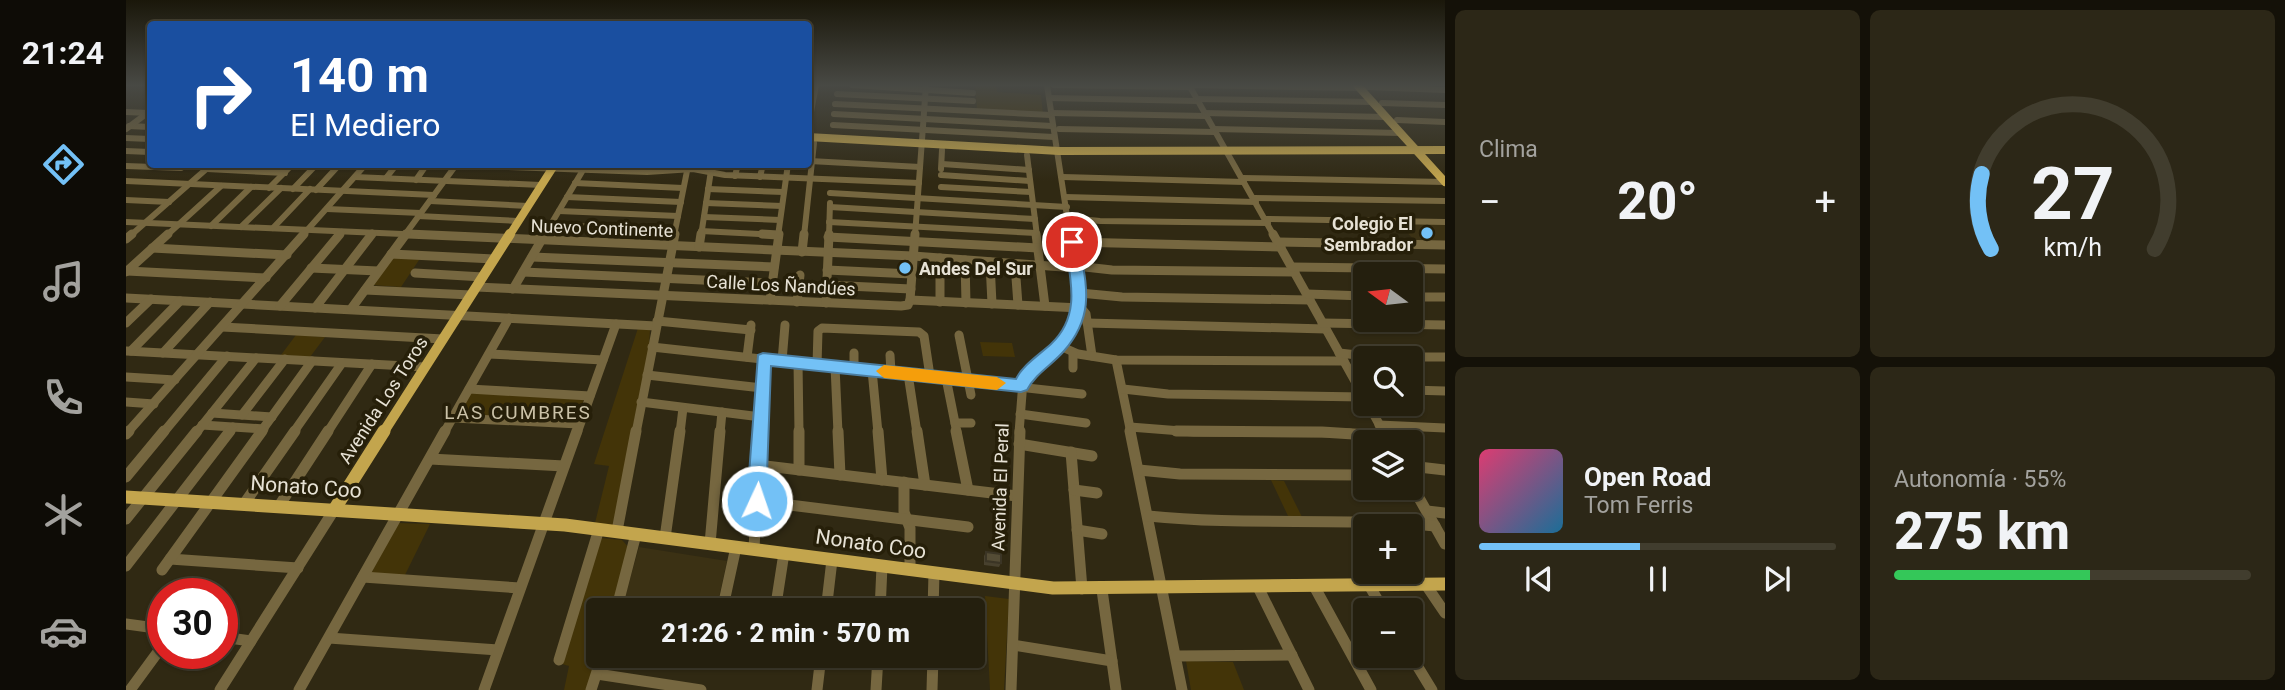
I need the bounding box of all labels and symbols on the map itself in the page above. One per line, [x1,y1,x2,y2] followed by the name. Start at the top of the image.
[1042,212,1102,272] pin
[1324,213,1413,255] place label: Colegio El Sembrador
[530,215,674,241] street label: Nuevo Continente
[1419,225,1435,241] marker: Colegio El Sembrador
[919,258,1033,279] place label: Andes Del Sur
[897,260,913,276] marker: Andes Del Sur
[1353,262,1423,332] north arrow
[706,271,856,299] street label: Calle Los Ñandúes
[334,333,432,467] street label: Avenida Los Toros
[444,401,592,424] district label: LAS CUMBRES
[987,423,1013,551] street label: Avenida El Peral
[720,464,794,538] position arrow
[250,471,362,503] street label: Nonato Coo
[814,524,928,564] street label: Nonato Coo
[147,578,238,669] speed limit sign: 30

